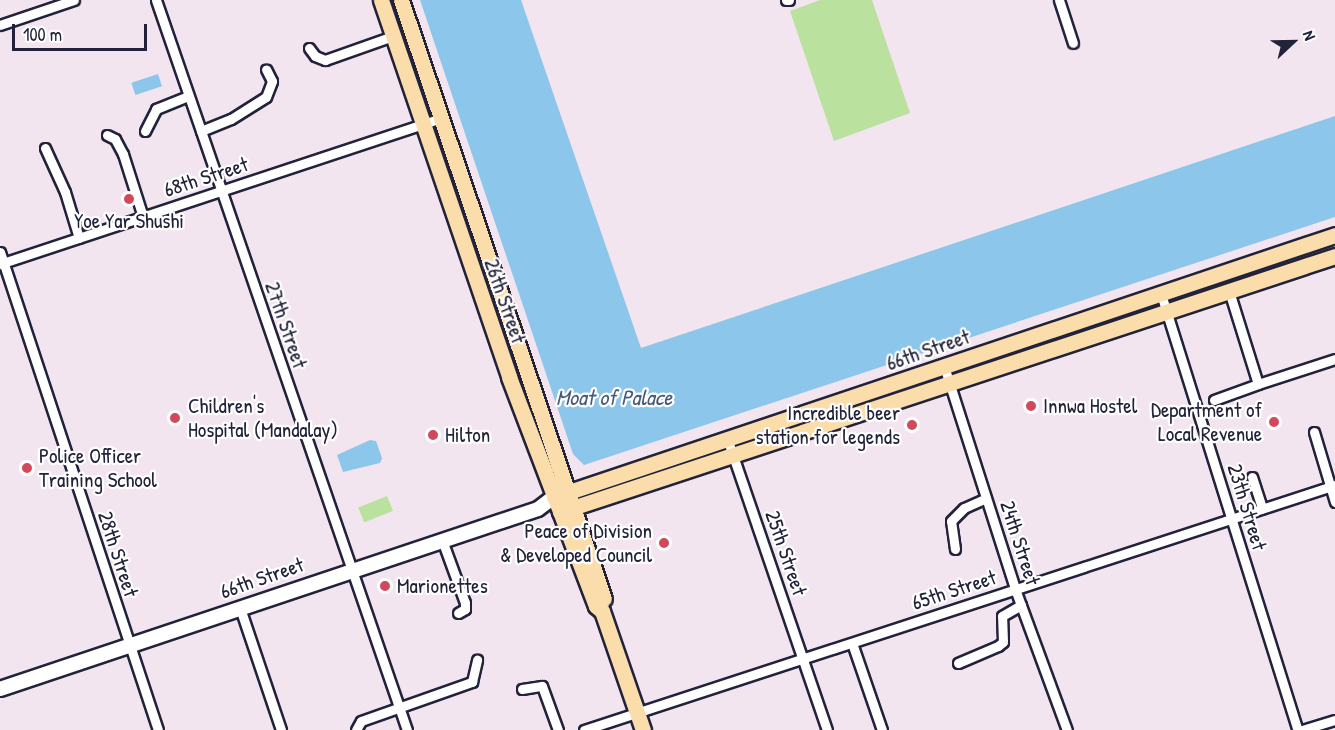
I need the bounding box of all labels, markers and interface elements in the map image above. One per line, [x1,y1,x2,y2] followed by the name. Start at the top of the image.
[15,12,150,50] scale bar
[1263,12,1323,72] north arrow
[23,22,62,47] text: 100 m
[1298,27,1321,43] text: N
[161,152,251,202] street label: 68th Street
[122,192,136,206] marker: Yoe Yar Shushi
[74,208,184,234] place label: Yoe Yar Shushi
[479,255,531,347] street label: 26th Street
[259,278,313,372] street label: 27th Street
[883,324,973,376] street label: 66th Street
[556,385,672,411] water label: Moat of Palace
[188,393,338,443] place label: Children's Hospital (Mandalay)
[1043,393,1137,419] place label: Innwa Hostel
[1151,397,1262,447] place label: Department of Local Revenue
[1024,399,1038,413] marker: Innwa Hostel
[755,400,900,450] place label: Incredible beer station for legends
[166,409,184,427] marker: Children's Hospital (Mandalay)
[1267,415,1281,429] marker: Department of Local Revenue
[905,418,919,432] marker: Incredible beer station for legends
[445,422,490,448] place label: Hilton
[426,428,440,442] marker: Hilton
[39,443,157,493] place label: Police Officer Training School
[20,461,34,475] marker: Police Officer Training School
[1222,461,1272,553] street label: 23th Street
[995,498,1045,588] street label: 24th Street
[760,507,812,599] street label: 25th Street
[92,508,144,600] street label: 28th Street
[500,518,652,568] place label: Peace of Division & Developed Council
[657,536,671,550] marker: Peace of Division & Developed Council
[217,552,307,604] street label: 66th Street
[909,565,999,615] street label: 65th Street
[397,573,488,599] place label: Marionettes
[378,579,392,593] marker: Marionettes

